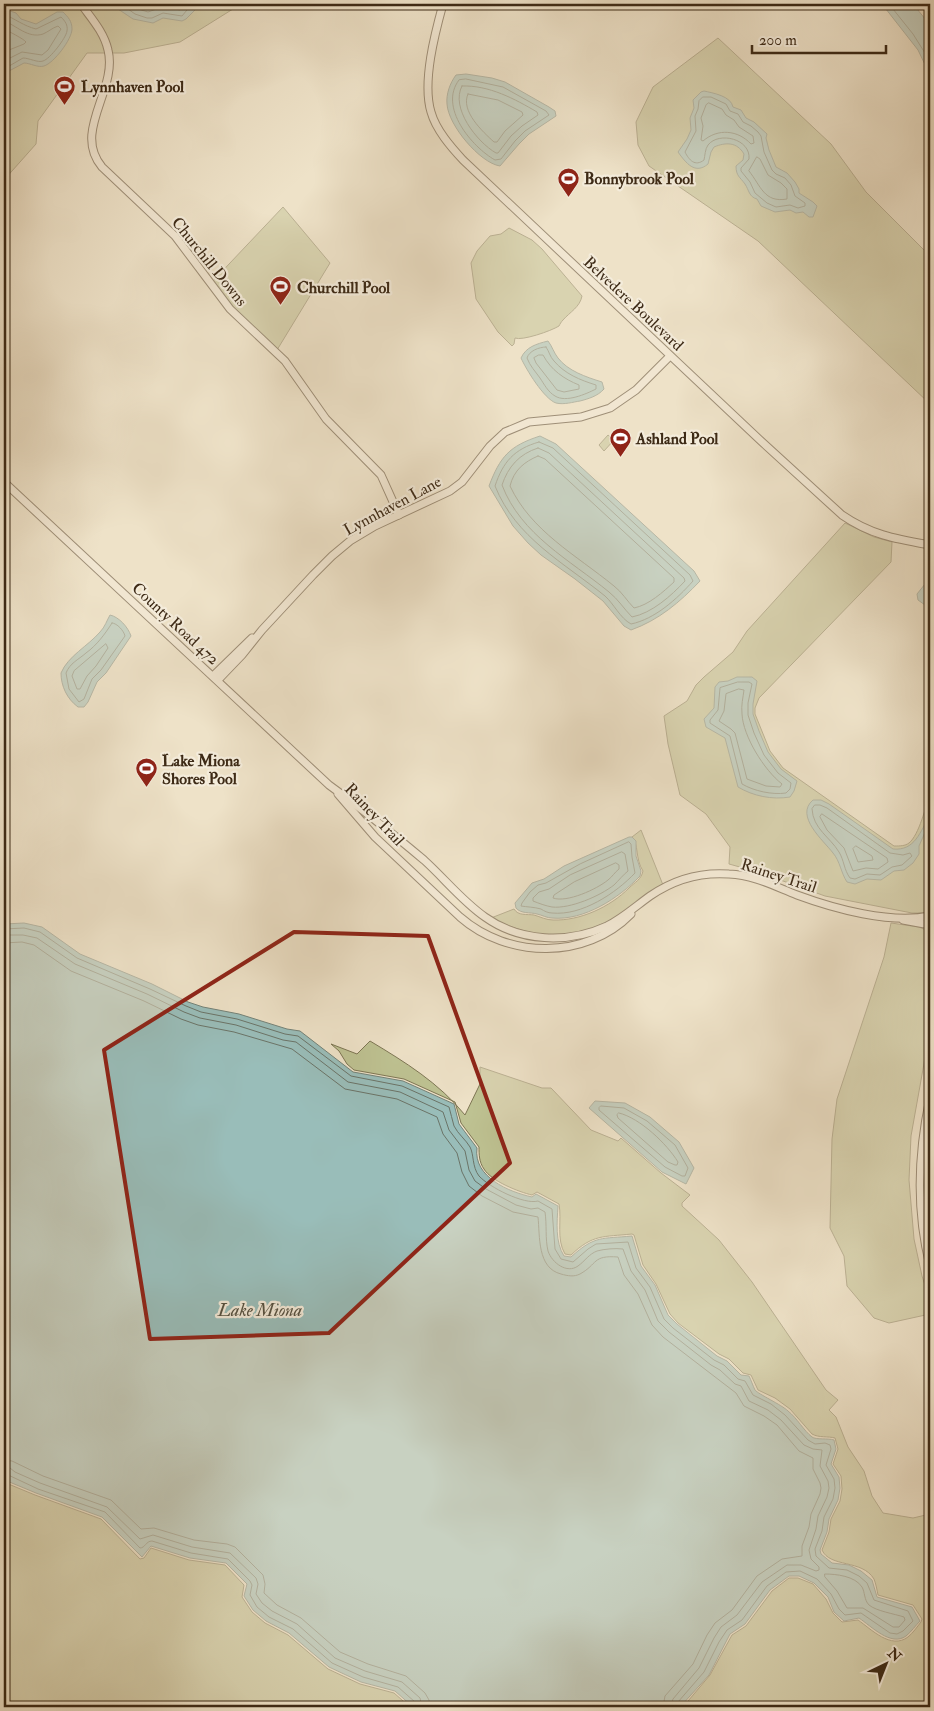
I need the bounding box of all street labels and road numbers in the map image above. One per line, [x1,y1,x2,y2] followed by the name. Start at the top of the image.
[167,213,251,310] street label: Churchill Downs
[579,252,688,355] street label: Belvedere Boulevard
[340,472,445,540] street label: Lynnhaven Lane
[128,578,223,669] street label: County Road 472
[340,779,408,850] street label: Rainey Trail
[738,854,819,898] street label: Rainey Trail

